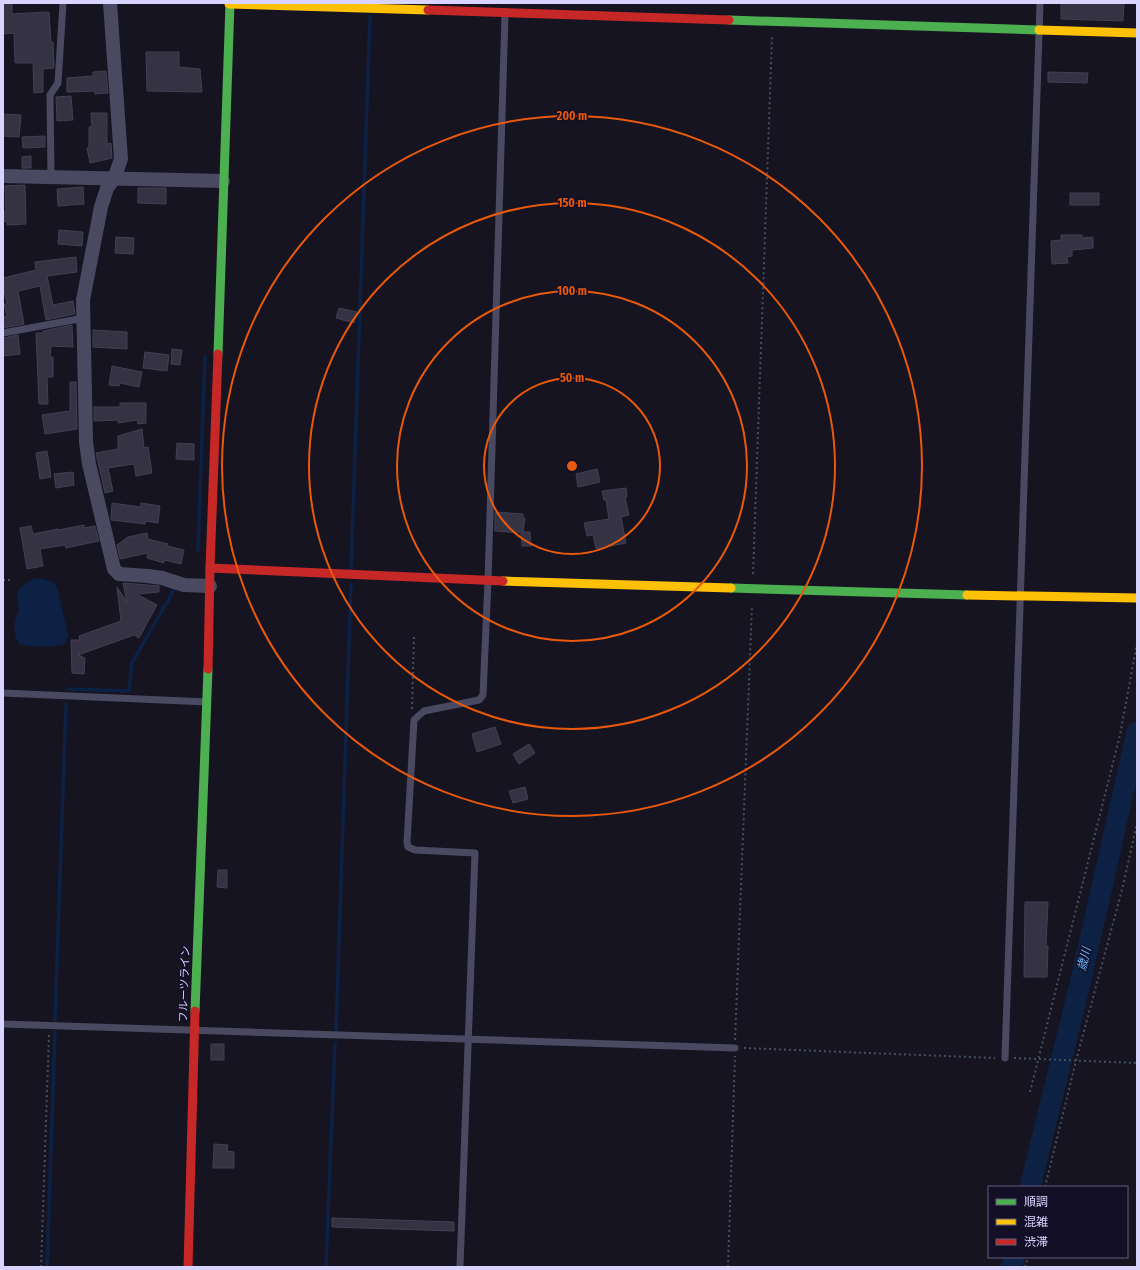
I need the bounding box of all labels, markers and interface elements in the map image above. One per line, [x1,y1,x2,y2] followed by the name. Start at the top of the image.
[556,109,587,123] text: 200 m
[557,196,587,210] text: 150 m
[557,284,587,298] text: 100 m
[560,371,584,385] text: 50 m
[565,459,579,473] centre of rings
[1074,944,1094,972] water label: 歳川
[177,945,192,1023] street label: フルーツライン
[988,1186,1128,1258] legend
[1024,1195,1048,1209] text: 順調
[1024,1215,1048,1229] text: 混雑
[1024,1235,1048,1249] text: 渋滞

